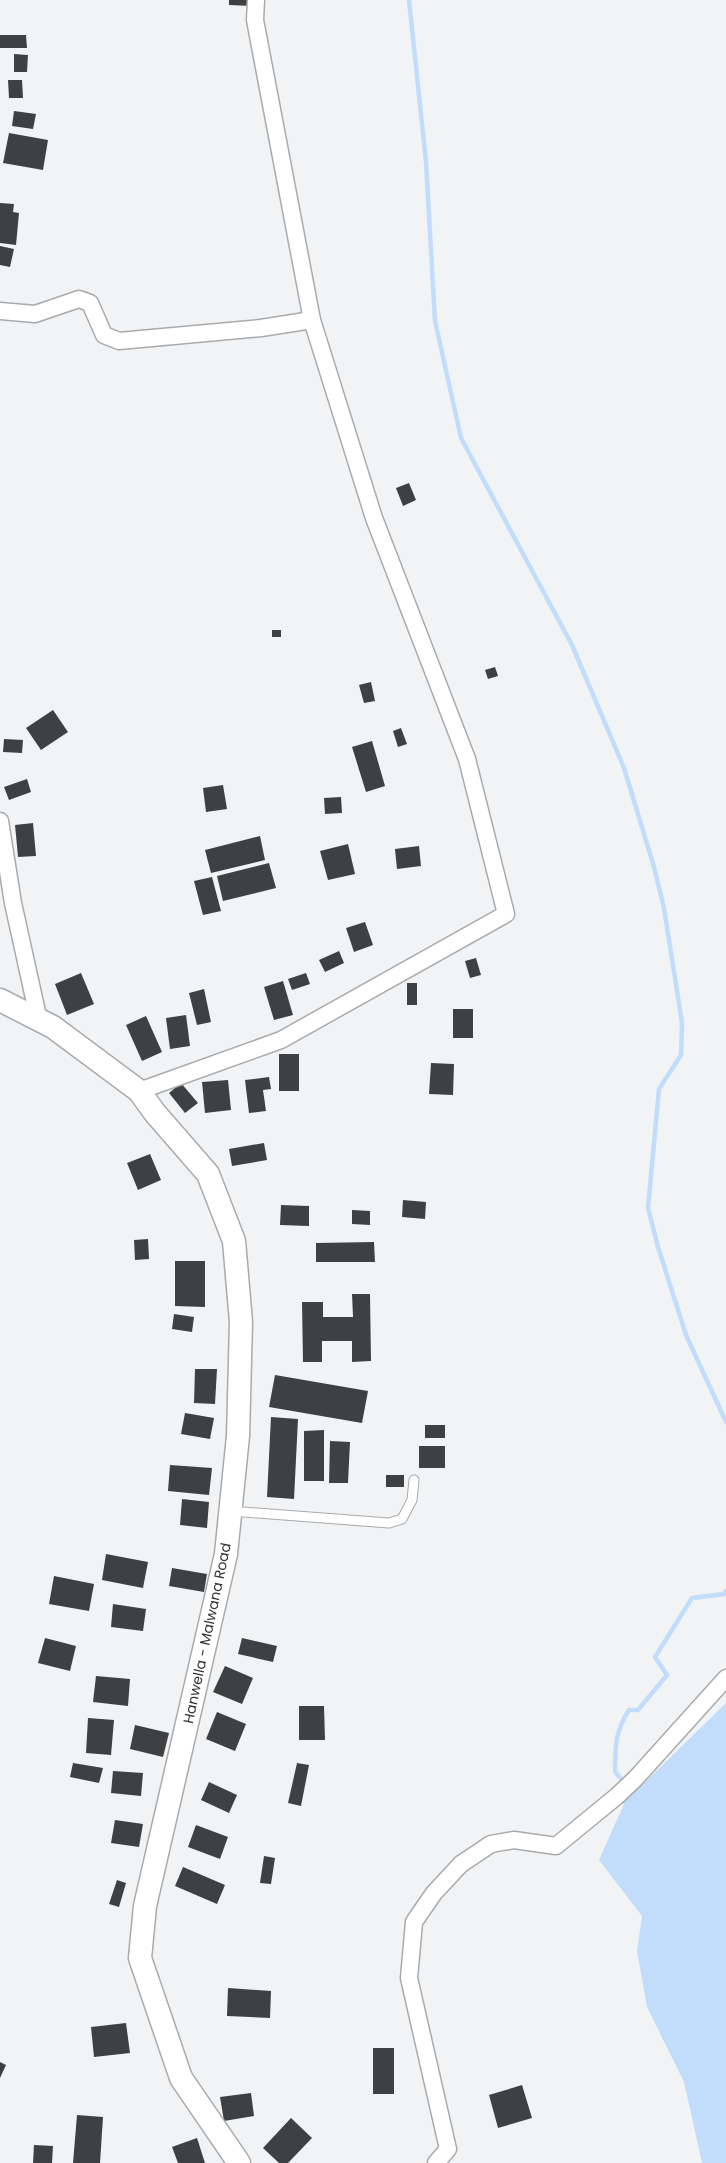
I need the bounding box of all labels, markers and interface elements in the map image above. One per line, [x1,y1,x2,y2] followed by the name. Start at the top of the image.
[178,1541,236,1725] street label: Hanwella - Malwana Road

